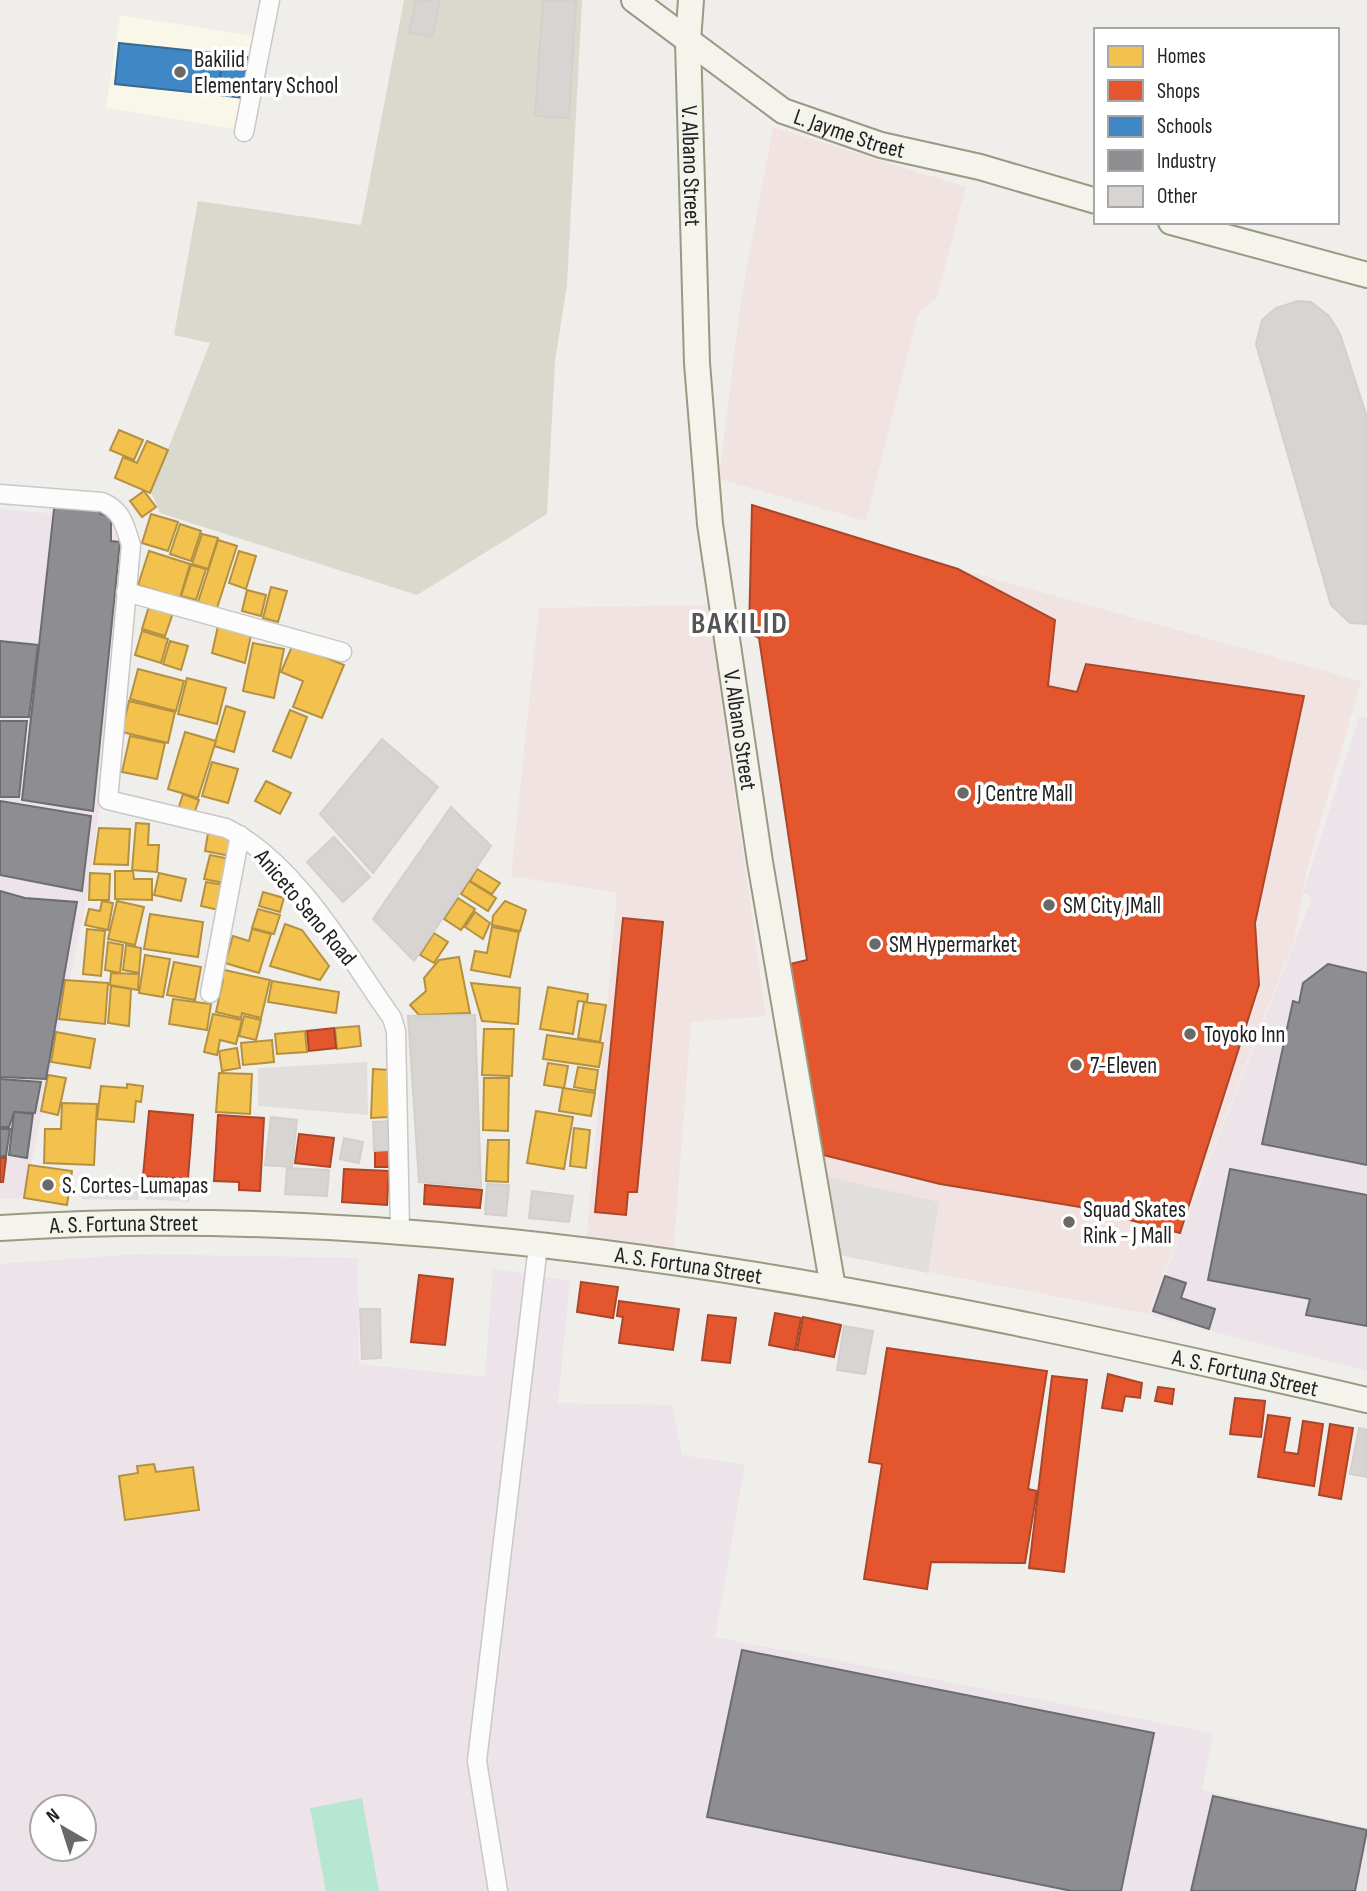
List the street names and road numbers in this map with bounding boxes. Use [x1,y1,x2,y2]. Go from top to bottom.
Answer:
street label: L. Jayme Street [790,103,907,165]
street label: V. Albano Street [675,105,706,227]
street label: V. Albano Street [717,668,762,792]
street label: Aniceto Seno Road [248,843,362,971]
street label: A. S. Fortuna Street [48,1210,198,1240]
street label: A. S. Fortuna Street [612,1241,764,1291]
street label: A. S. Fortuna Street [1169,1343,1321,1403]

